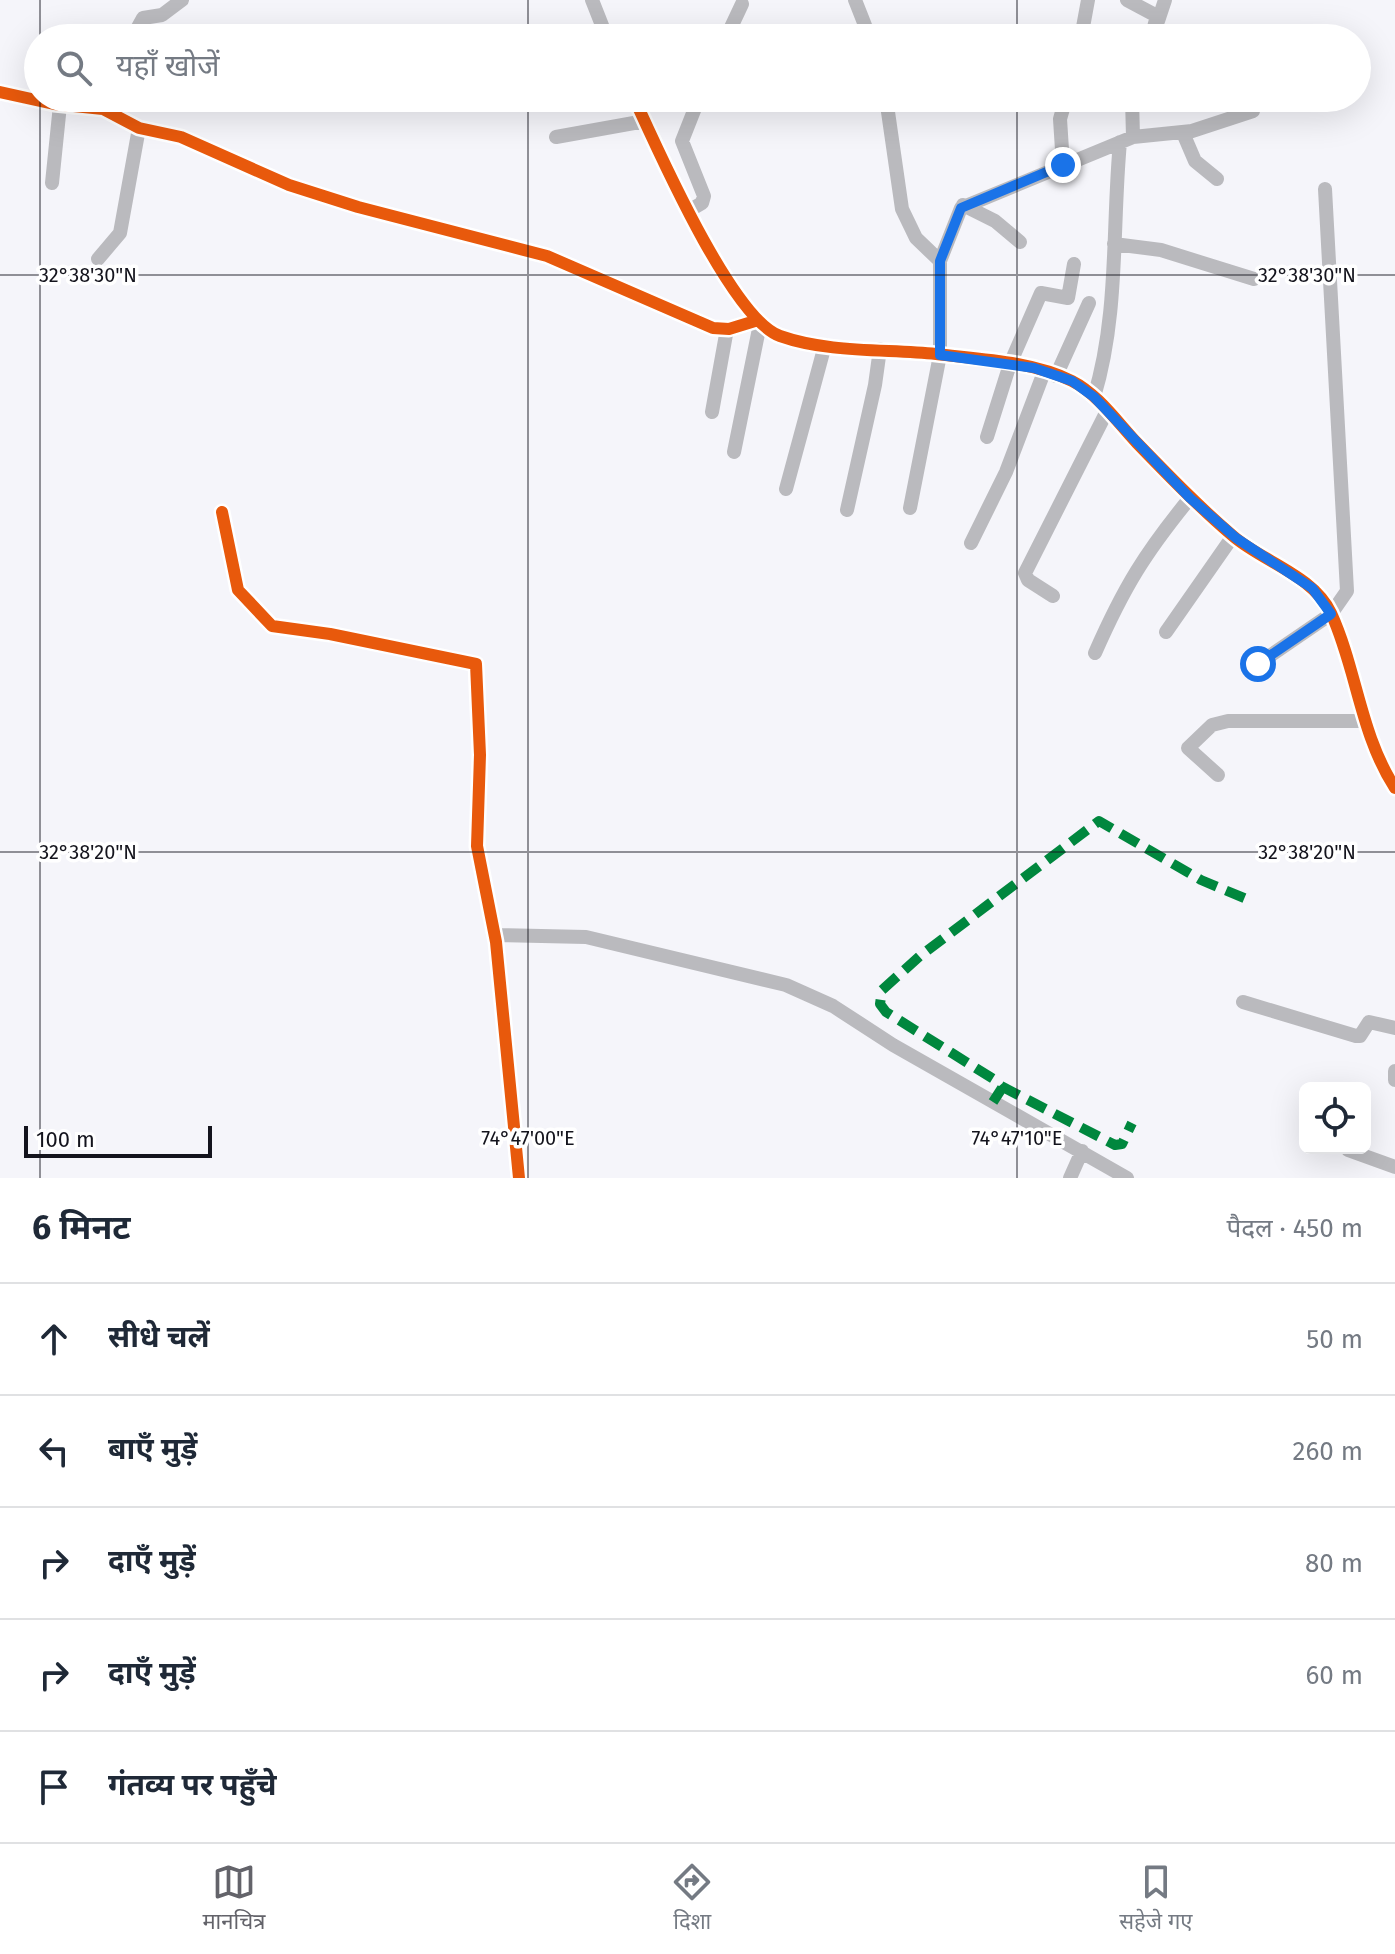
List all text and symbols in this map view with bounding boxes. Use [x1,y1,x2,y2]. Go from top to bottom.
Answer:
search box [24,24,1371,112]
icon: search [52,46,96,90]
text: यहाँ खोजें [116,48,220,84]
route end [1045,147,1081,183]
text: 32°38'30"N [39,263,137,287]
text: 32°38'30"N [1258,263,1356,287]
route start [1240,646,1276,682]
text: 32°38'20"N [39,840,137,864]
text: 32°38'20"N [1258,840,1356,864]
map controls [1299,1082,1371,1154]
button: locate [1299,1082,1371,1154]
scale bar [24,1122,212,1158]
text: 100 m [36,1126,95,1153]
text: 74°47'00"E [481,1126,575,1150]
text: 74°47'10"E [971,1126,1063,1150]
text: 6 मिनट [32,1207,131,1248]
text: पैदल · 450 m [1226,1213,1363,1244]
icon: ahead [32,1317,76,1361]
text: सीधे चलें [108,1319,210,1355]
text: 50 m [1306,1324,1363,1355]
icon: left [32,1429,76,1473]
text: बाएँ मुड़ें [108,1431,197,1467]
text: 260 m [1293,1436,1363,1467]
icon: right [32,1541,76,1585]
text: दाएँ मुड़ें [108,1543,196,1579]
text: 80 m [1305,1548,1363,1579]
icon: right [32,1653,76,1697]
text: दाएँ मुड़ें [108,1655,196,1691]
text: 60 m [1305,1660,1363,1691]
icon: arrive [32,1765,76,1809]
text: गंतव्य पर पहुँचे [108,1767,276,1803]
tab: मानचित्र [202,1860,265,1938]
tab: दिशा [670,1860,714,1938]
tab: सहेजे गए [1119,1860,1193,1938]

